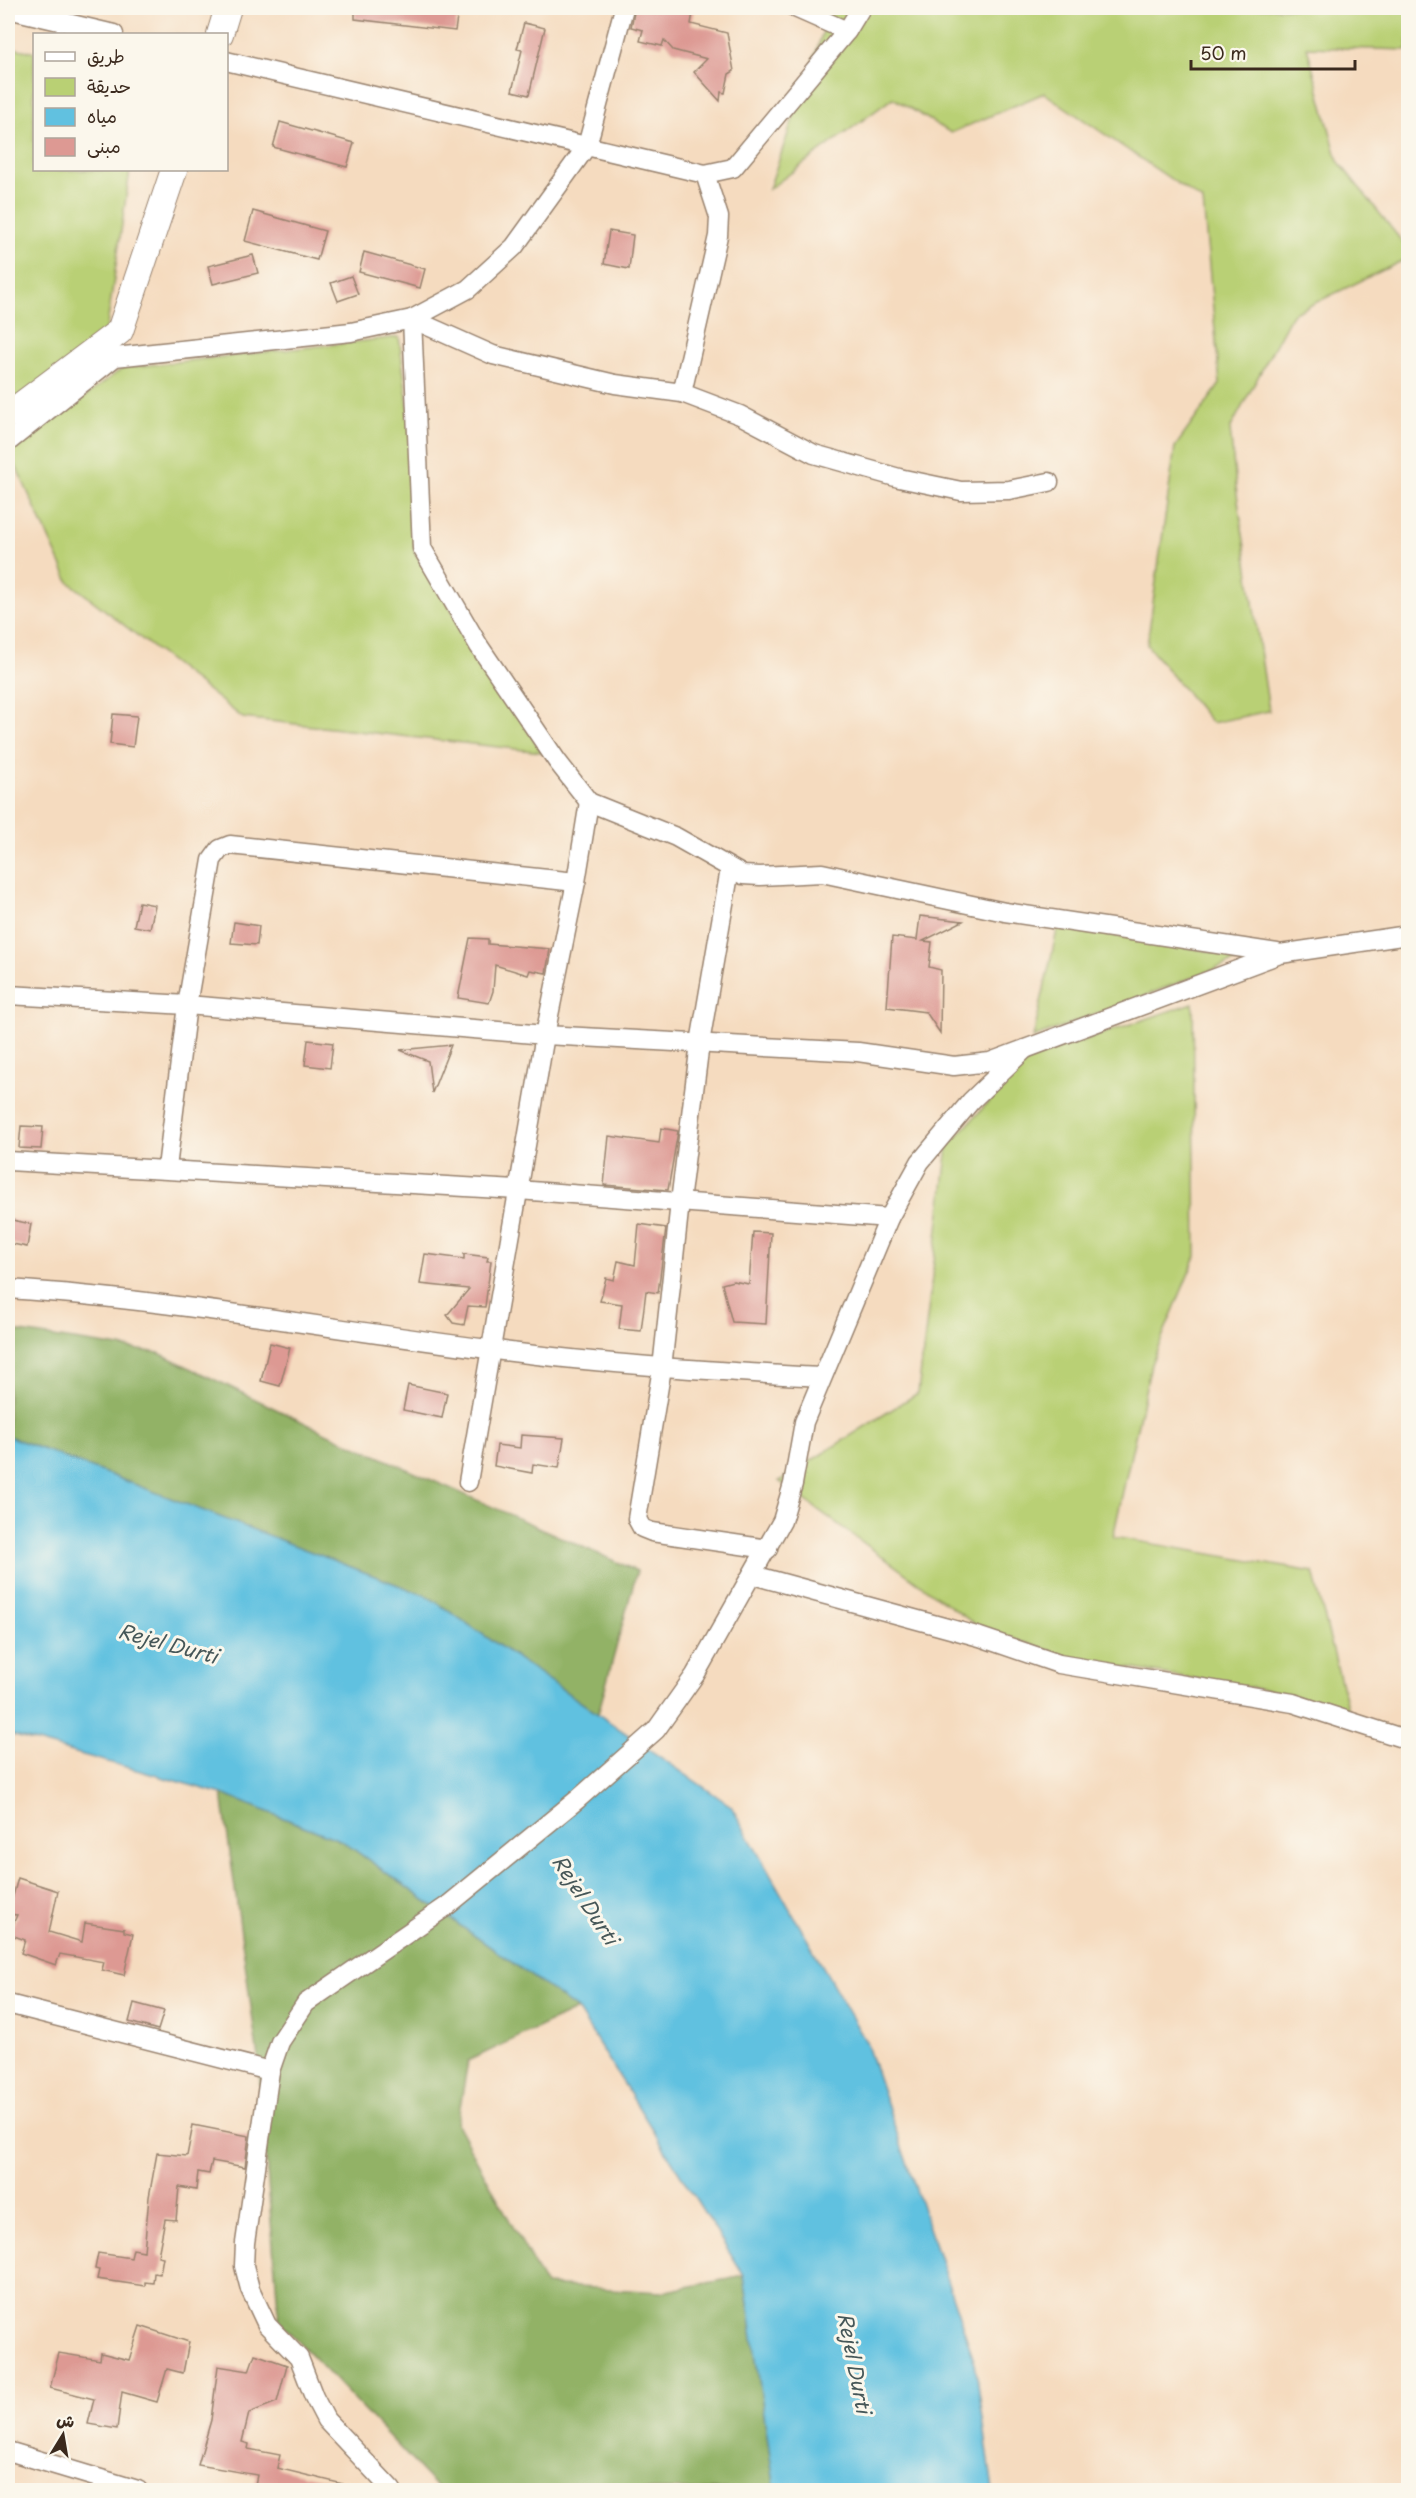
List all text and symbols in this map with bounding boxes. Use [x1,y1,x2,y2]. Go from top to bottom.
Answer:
legend [33,33,228,171]
scale bar [1191,33,1354,71]
text: 50 m [1200,39,1247,66]
text: طريق [87,42,125,69]
text: حديقة [87,72,131,99]
text: مياه [87,102,117,129]
text: مبنى [87,132,121,159]
water label: Rejel Durti [115,1615,224,1672]
water label: Rejel Durti [545,1849,628,1953]
water label: Rejel Durti [831,2310,880,2419]
north arrow [33,2405,93,2465]
text: ش [55,2406,77,2433]

